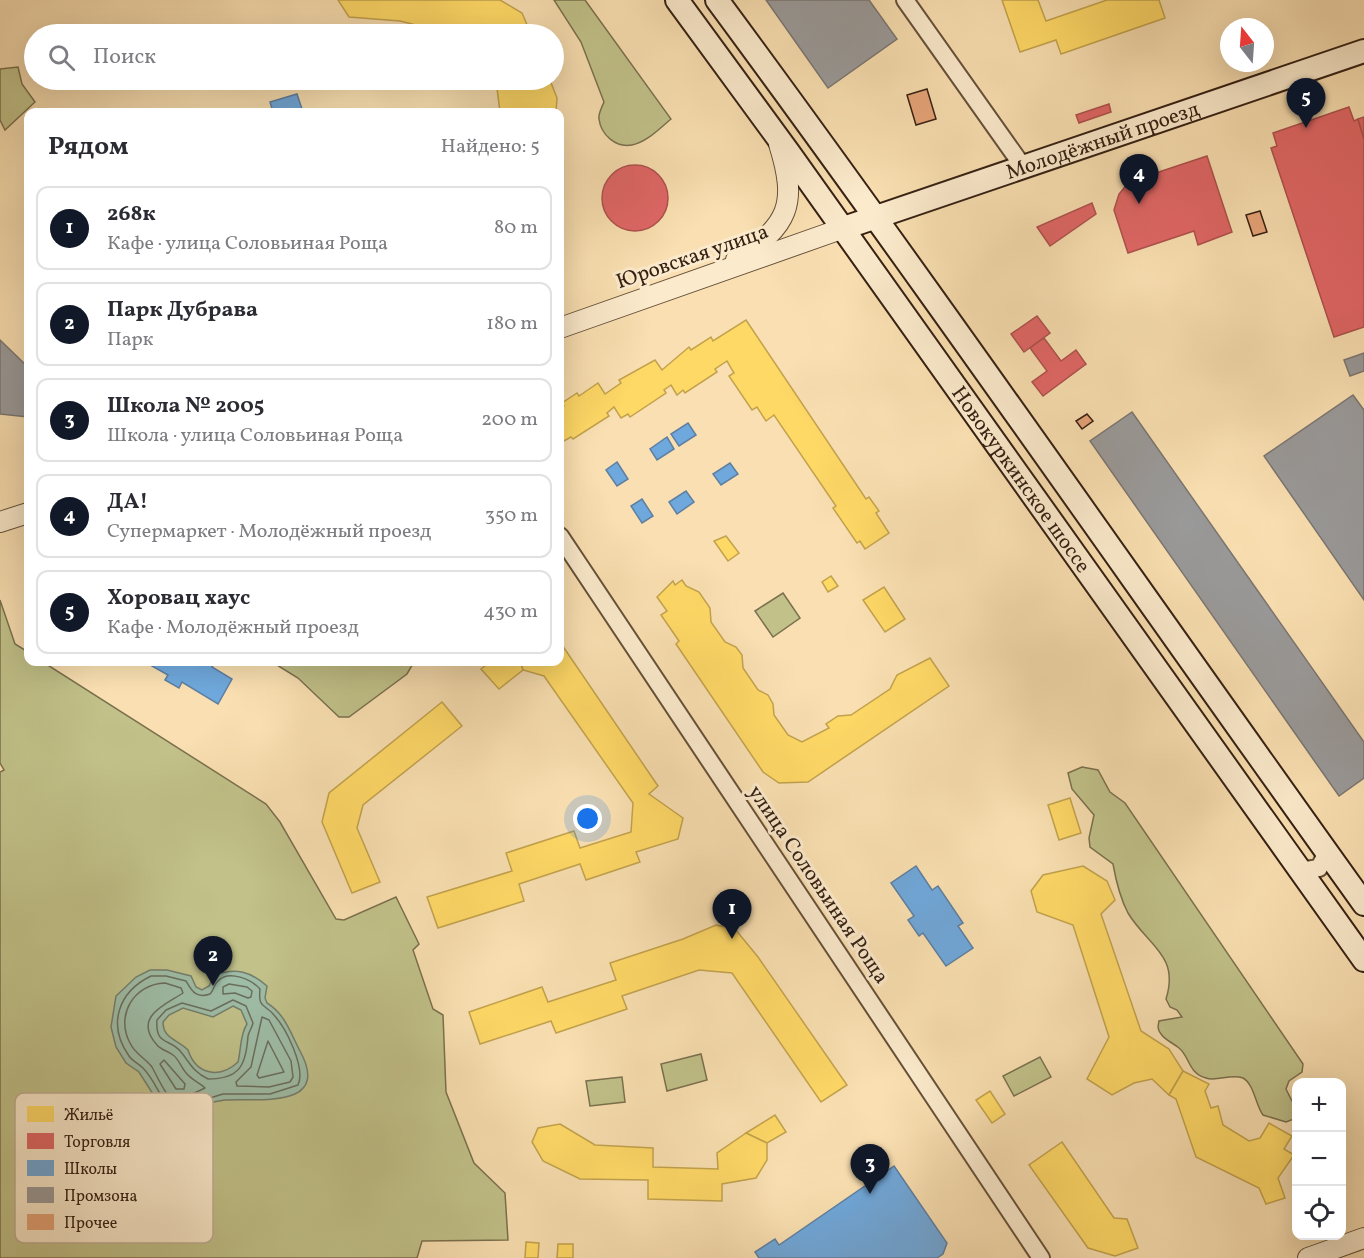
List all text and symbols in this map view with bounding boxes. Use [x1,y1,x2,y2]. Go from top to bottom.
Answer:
north arrow [1220,18,1274,72]
search box [24,24,564,90]
icon: search [45,41,78,74]
text: Поиск [93,42,156,73]
pin: 5 [1286,78,1326,128]
street label: Молодёжный проезд [1002,95,1203,188]
text: Рядом [48,129,128,165]
text: Найдено: 5 [441,133,540,161]
pin: 4 [1120,154,1158,204]
text: 268к [107,199,156,230]
text: 1 [65,214,74,242]
text: 80 m [494,214,538,242]
street label: Юровская улица [613,218,772,297]
text: Кафе · улица Соловьиная Роща [107,230,388,258]
text: Парк Дубрава [107,295,258,326]
text: 2 [64,310,75,338]
text: 180 m [486,310,538,338]
text: Парк [107,326,153,354]
street label: Новокуркинское шоссе [944,381,1097,579]
text: Школа № 2005 [107,391,264,422]
text: 3 [64,406,75,434]
text: 200 m [481,406,538,434]
text: Школа · улица Соловьиная Роща [107,422,403,450]
text: ДА! [107,487,148,518]
text: 4 [63,502,76,530]
text: 350 m [485,502,538,530]
text: Супермаркет · Молодёжный проезд [107,518,431,546]
text: Хоровац хаус [107,583,250,614]
text: 5 [65,598,74,626]
text: 430 m [483,598,538,626]
text: Кафе · Молодёжный проезд [107,614,359,642]
street label: улица Соловьиная Роща [740,780,895,990]
your location [573,804,602,833]
pin: 1 [712,890,752,939]
pin: 2 [194,936,232,986]
map controls [1292,1078,1346,1240]
button: + [1292,1078,1346,1132]
legend [15,1093,213,1243]
text: Жильё [64,1105,113,1127]
text: Торговля [64,1132,130,1154]
button: − [1292,1132,1346,1186]
pin: 3 [850,1144,890,1194]
text: Школы [64,1159,117,1181]
text: Промзона [64,1186,137,1208]
button: locate [1292,1186,1346,1240]
text: Прочее [64,1213,117,1235]

